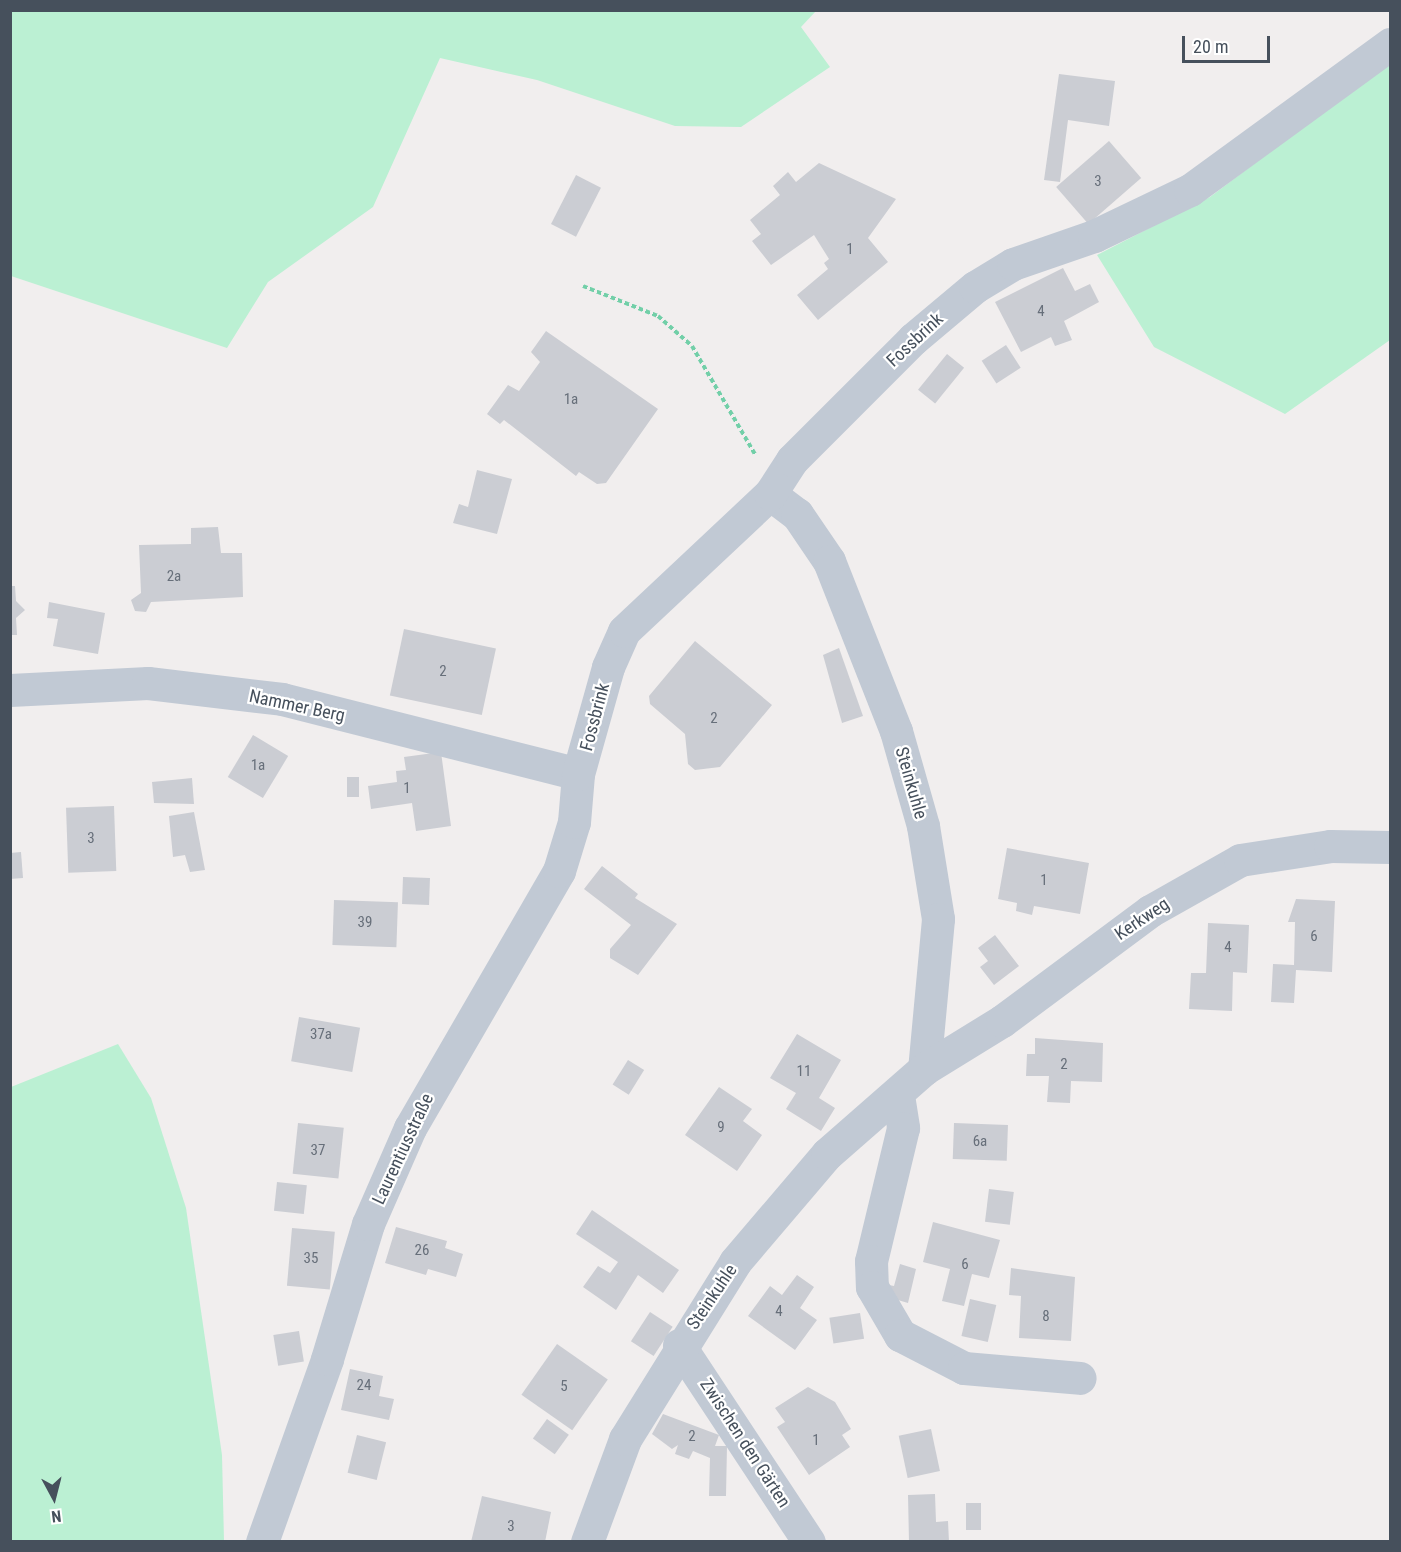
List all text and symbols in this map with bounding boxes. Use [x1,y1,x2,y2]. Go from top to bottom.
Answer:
scale bar [1185,24,1274,62]
text: 20 m [1193,36,1228,57]
house number: 3 [1094,173,1102,191]
house number: 1 [846,241,854,259]
house number: 4 [1037,303,1045,321]
street label: Fossbrink [882,308,948,372]
house number: 1a [564,391,578,409]
house number: 2a [167,568,181,586]
house number: 2 [439,663,447,681]
street label: Fossbrink [576,681,614,753]
street label: Nammer Berg [247,685,347,727]
house number: 2 [710,710,718,728]
street label: Steinkuhle [890,744,932,822]
house number: 1a [251,757,265,775]
house number: 1 [403,780,411,798]
house number: 3 [87,830,95,848]
house number: 1 [1040,872,1048,890]
street label: Kerkweg [1111,893,1173,945]
house number: 39 [358,914,372,932]
house number: 6 [1310,928,1318,946]
house number: 4 [1224,939,1232,957]
house number: 37a [310,1026,332,1044]
house number: 2 [1060,1056,1068,1074]
house number: 11 [797,1063,811,1081]
street label: Laurentiusstraße [368,1090,438,1208]
house number: 9 [717,1119,725,1137]
house number: 6a [973,1133,987,1151]
house number: 37 [311,1142,325,1160]
house number: 26 [415,1242,429,1260]
house number: 35 [304,1250,318,1268]
house number: 6 [961,1256,969,1274]
street label: Steinkuhle [682,1260,742,1334]
house number: 4 [775,1303,783,1321]
house number: 8 [1042,1308,1050,1326]
street label: Zwischen den Gärten [695,1374,795,1512]
house number: 24 [357,1377,371,1395]
house number: 5 [560,1378,568,1396]
house number: 2 [688,1428,696,1446]
house number: 1 [812,1432,820,1450]
north arrow [24,1468,84,1528]
text: N [50,1506,62,1526]
house number: 3 [507,1518,515,1536]

